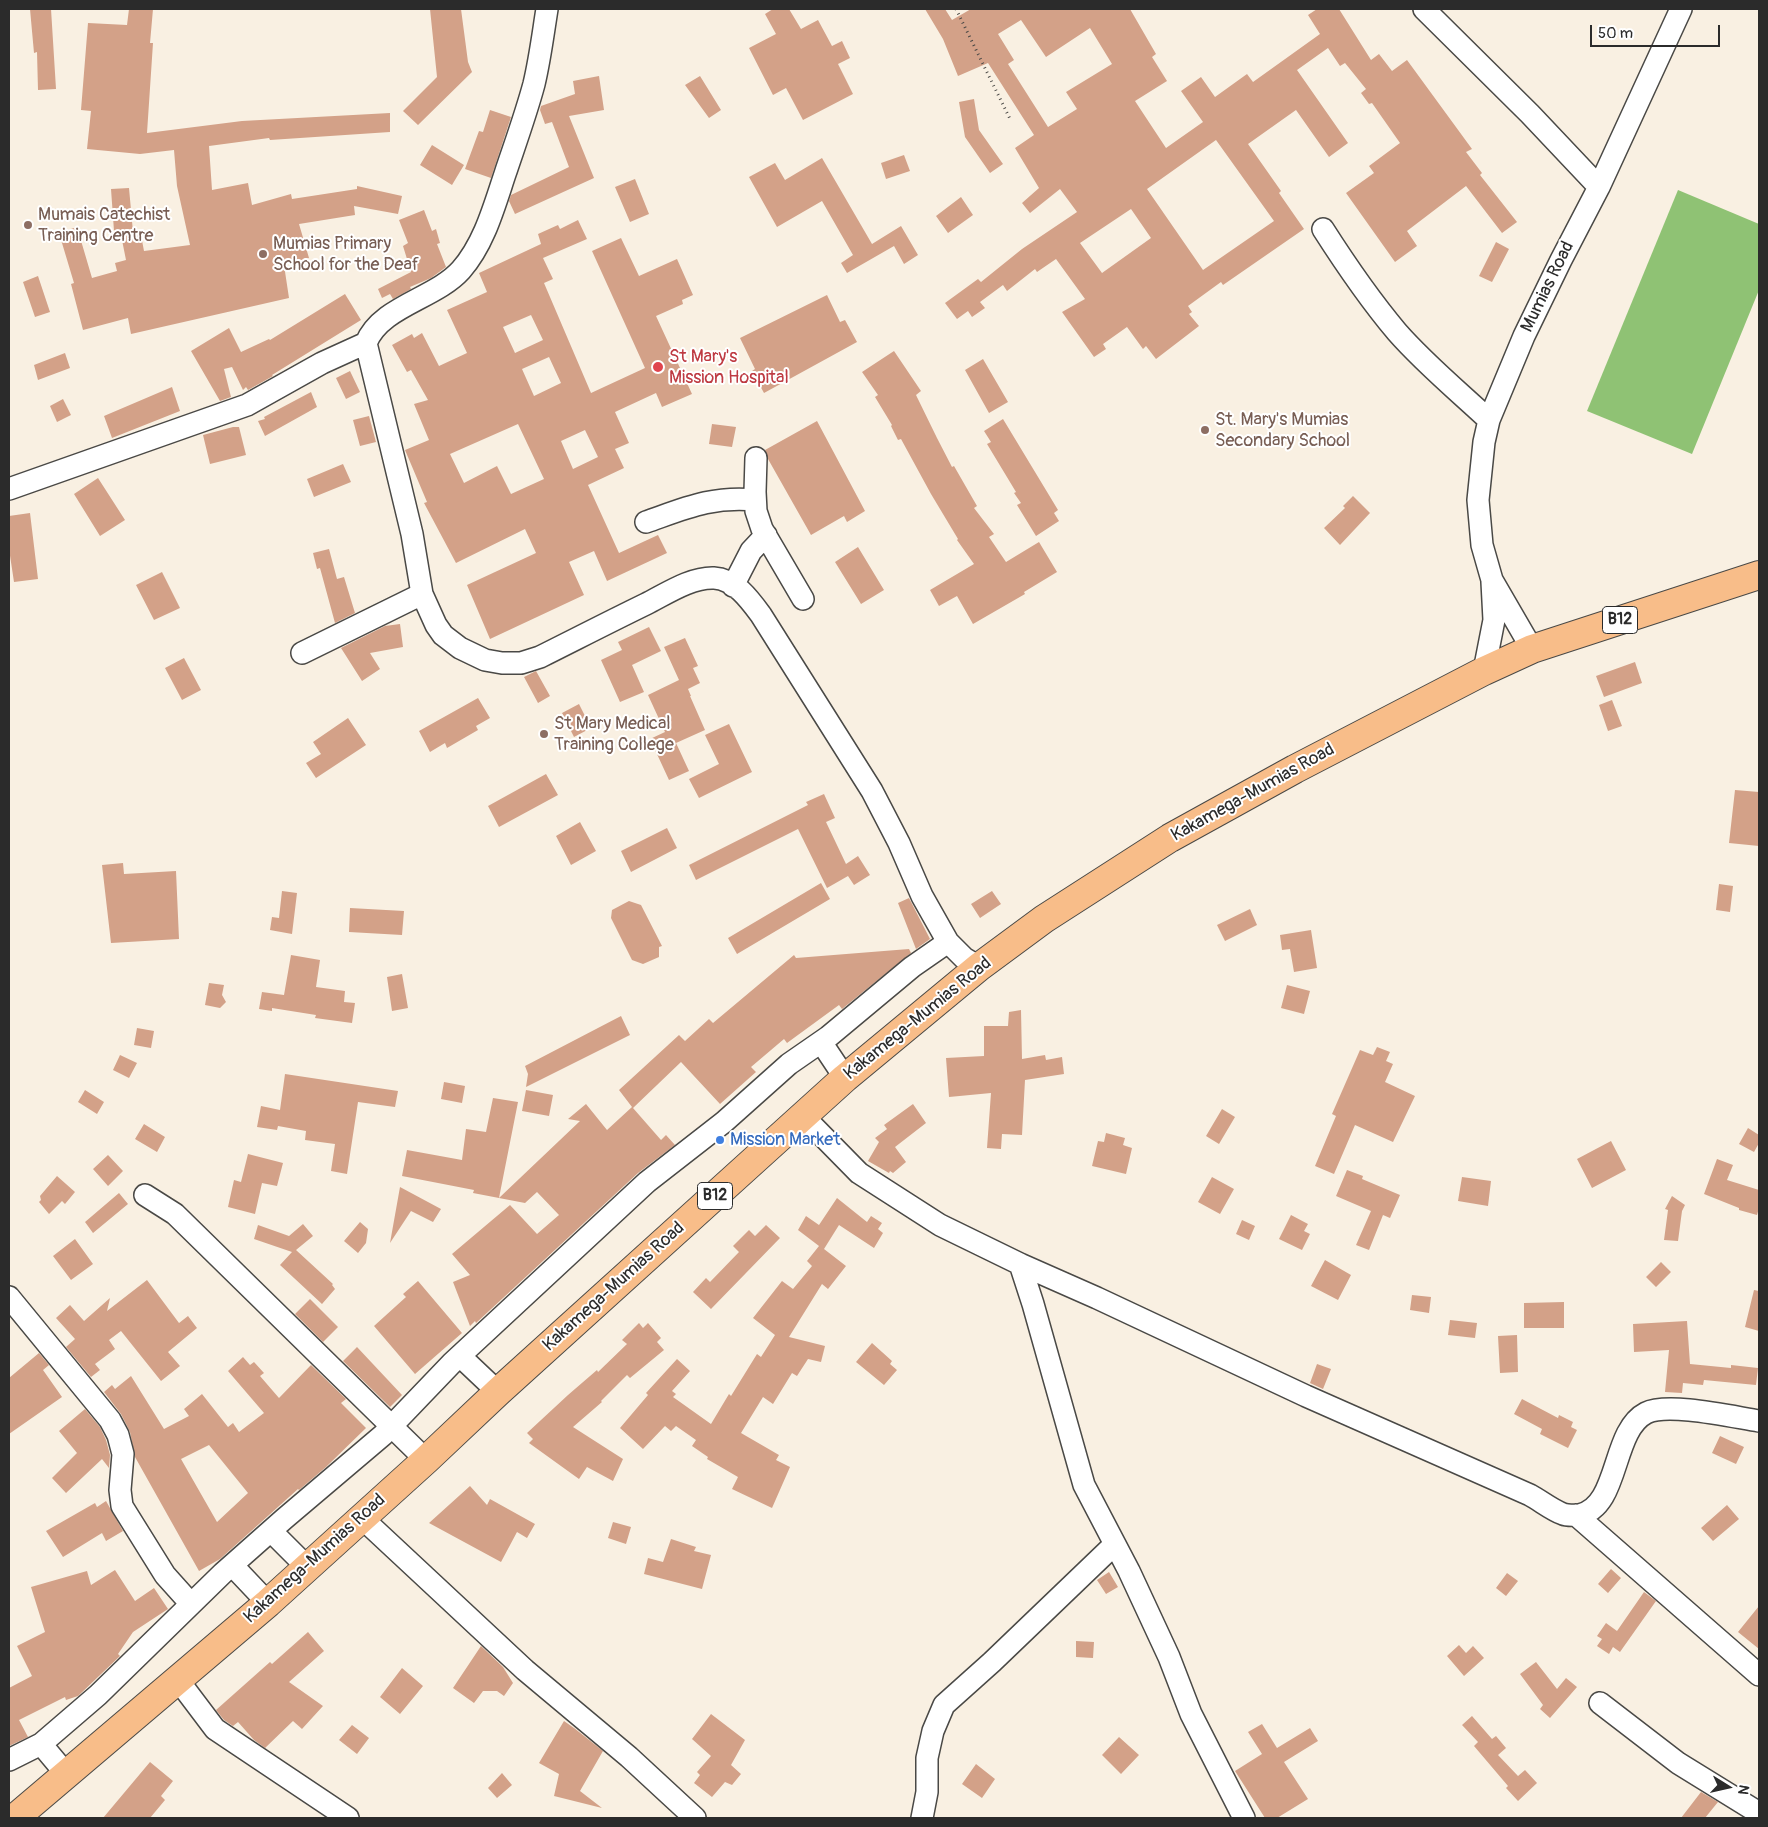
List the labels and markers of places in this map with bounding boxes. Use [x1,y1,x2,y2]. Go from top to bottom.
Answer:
place label: Mumais Catechist Training Centre [38,204,170,246]
marker: Mumais Catechist Training Centre [22,219,34,231]
place label: Mumias Primary School for the Deaf [273,233,419,276]
marker: Mumias Primary School for the Deaf [257,248,269,260]
place label: St Mary's Mission Hospital [669,346,789,388]
marker: St Mary's Mission Hospital [651,360,665,374]
place label: St. Mary's Mumias Secondary School [1215,409,1350,452]
marker: St. Mary's Mumias Secondary School [1199,424,1211,436]
place label: St Mary Medical Training College [554,713,674,756]
marker: St Mary Medical Training College [538,728,550,740]
place label: Mission Market [730,1129,840,1151]
marker: Mission Market [714,1134,726,1146]

